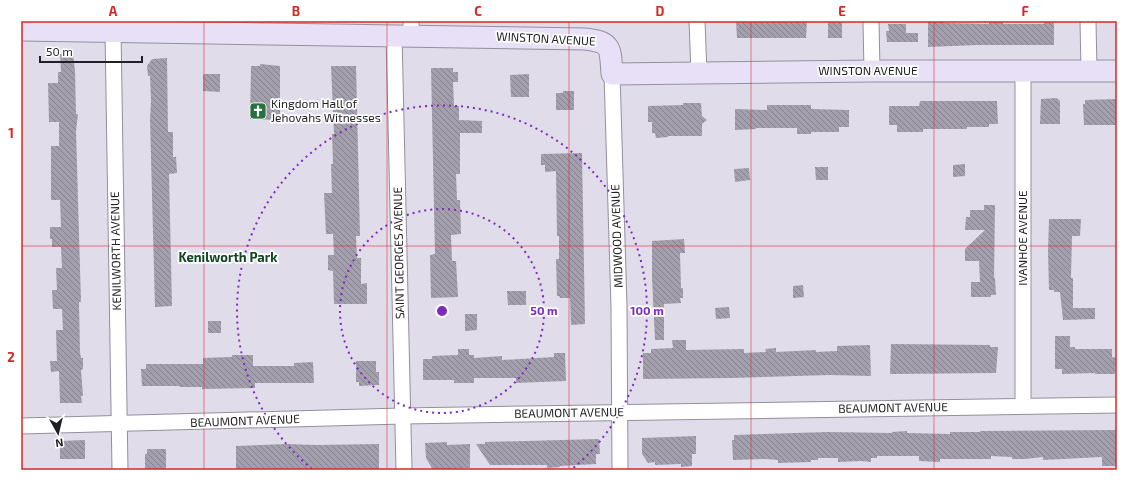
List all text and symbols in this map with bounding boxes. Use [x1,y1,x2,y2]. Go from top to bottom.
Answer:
text: A [109,3,118,19]
text: B [292,3,300,19]
text: C [474,3,482,19]
text: D [656,3,665,19]
text: E [838,3,846,19]
text: F [1021,3,1029,19]
street label: WINSTON AVENUE [496,28,596,48]
scale bar [40,38,142,64]
text: 50 m [46,44,73,58]
street label: WINSTON AVENUE [818,63,918,77]
place label: Kingdom Hall of Jehovahs Witnesses [271,96,381,124]
church icon: Kingdom Hall of Jehovahs Witnesses [248,101,268,121]
text: 1 [8,125,14,141]
street label: MIDWOOD AVENUE [607,184,625,288]
street label: SAINT GEORGES AVENUE [390,186,406,319]
street label: IVANHOE AVENUE [1015,190,1029,286]
street label: KENILWORTH AVENUE [107,191,123,311]
district label: Kenilworth Park [178,249,278,265]
text: 50 m [530,303,558,317]
text: 100 m [630,303,664,317]
centre of rings [435,304,449,318]
text: 2 [7,349,15,365]
street label: BEAUMONT AVENUE [838,399,948,415]
street label: BEAUMONT AVENUE [514,404,624,420]
street label: BEAUMONT AVENUE [190,411,300,429]
north arrow [38,413,78,453]
text: N [55,436,64,450]

